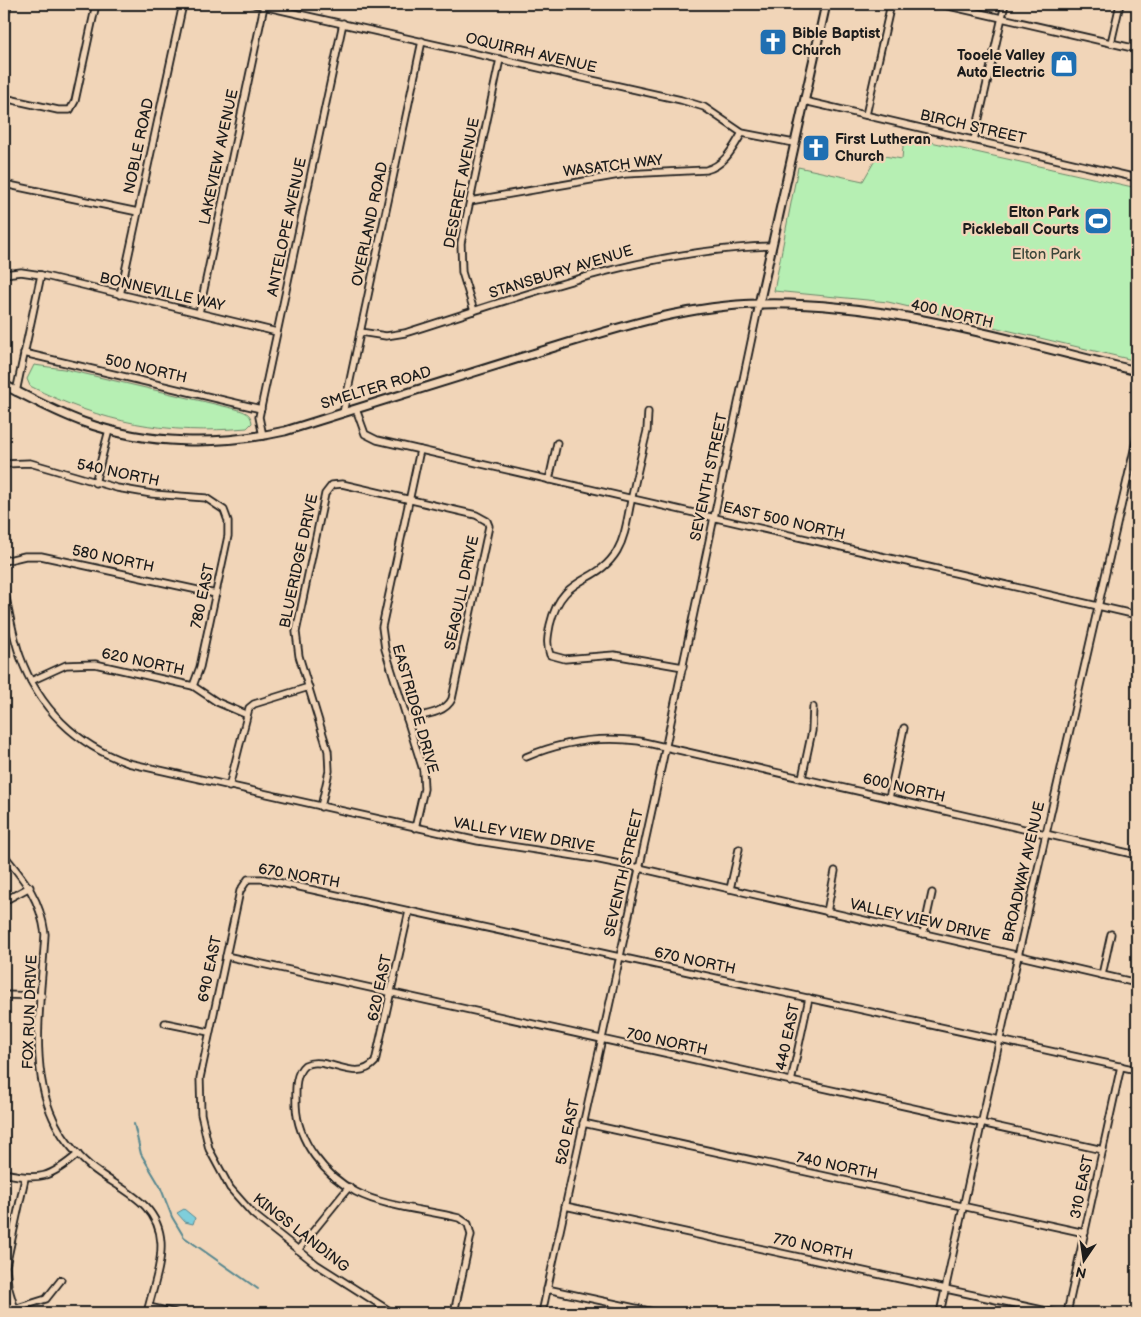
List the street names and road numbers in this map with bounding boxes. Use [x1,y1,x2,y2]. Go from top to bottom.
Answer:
street label: OQUIRRH AVENUE [464,29,599,77]
street label: LAKEVIEW AVENUE [195,87,243,226]
street label: NOBLE ROAD [120,96,158,196]
street label: BIRCH STREET [918,106,1028,148]
street label: DESERET AVENUE [440,116,484,250]
street label: WASATCH WAY [562,150,664,182]
street label: ANTELOPE AVENUE [263,156,311,298]
street label: OVERLAND ROAD [348,160,392,288]
street label: STANSBURY AVENUE [487,241,635,303]
street label: BONNEVILLE WAY [98,268,227,316]
street label: 400 NORTH [909,295,995,333]
street label: 500 NORTH [103,350,189,388]
street label: SMELTER ROAD [318,362,434,414]
street label: SEVENTH STREET [686,411,732,543]
street label: 540 NORTH [75,455,161,491]
street label: BLUERIDGE DRIVE [276,492,323,630]
street label: EAST 500 NORTH [721,498,847,544]
street label: SEAGULL DRIVE [441,534,483,652]
street label: 580 NORTH [70,541,156,577]
street label: 780 EAST [187,562,219,630]
street label: EASTRIDGE DRIVE [387,642,443,776]
street label: 620 NORTH [100,644,186,680]
street label: 600 NORTH [861,769,947,807]
street label: BROADWAY AVENUE [999,800,1049,944]
street label: SEVENTH STREET [600,807,648,939]
street label: VALLEY VIEW DRIVE [452,813,596,857]
street label: 670 NORTH [257,859,341,893]
street label: VALLEY VIEW DRIVE [848,895,992,945]
street label: 690 EAST [194,934,226,1004]
street label: 670 NORTH [653,943,737,979]
street label: 620 EAST [364,953,396,1023]
street label: FOX RUN DRIVE [19,954,42,1070]
street label: 440 EAST [772,1002,804,1072]
street label: 700 NORTH [625,1024,709,1060]
street label: 520 EAST [552,1097,584,1167]
street label: 740 NORTH [795,1148,879,1184]
street label: 310 EAST [1066,1153,1098,1221]
street label: KINGS LANDING [249,1189,353,1277]
street label: 770 NORTH [771,1229,855,1265]

